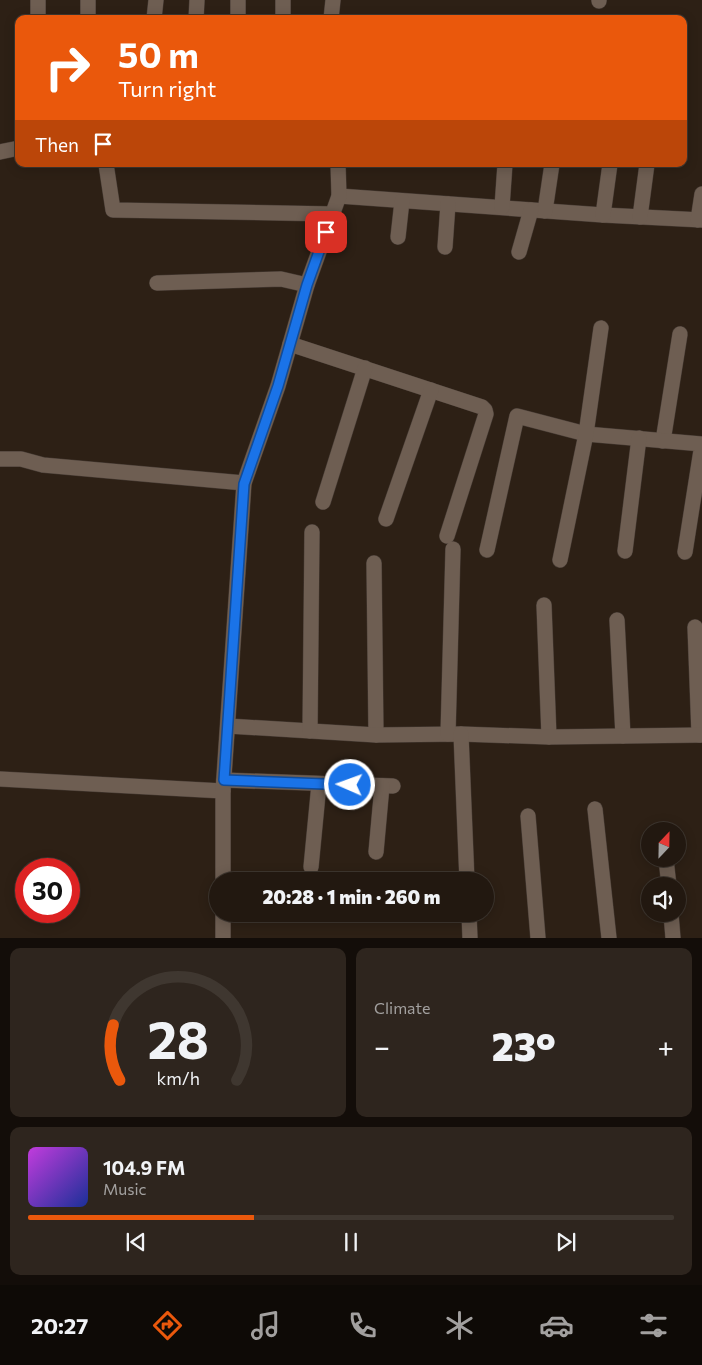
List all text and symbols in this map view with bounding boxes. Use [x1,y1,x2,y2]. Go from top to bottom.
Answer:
text: 50 m [118,32,199,75]
icon: right [35,35,100,100]
text: Turn right [118,75,216,102]
icon: arrive [89,130,117,158]
text: Then [35,133,79,156]
pin [305,211,347,253]
icon: arrive [312,218,340,246]
position arrow [323,758,375,810]
north arrow [641,822,686,868]
map controls [641,822,686,922]
speed limit sign: 30 [15,858,80,923]
button: sound [641,877,686,922]
text: 20:28 · 1 min · 260 m [263,885,440,908]
text: Climate [374,998,430,1017]
text: 28 [147,1006,209,1070]
text: 23° [492,1022,556,1069]
text: − [374,1029,390,1063]
text: + [658,1029,674,1063]
text: km/h [156,1067,200,1089]
text: 104.9 FM [103,1156,185,1179]
text: Music [103,1179,147,1198]
icon: previous [122,1228,150,1256]
icon: pause [337,1228,365,1256]
icon: next [552,1228,580,1256]
icon: directions [150,1308,185,1343]
icon: music [248,1308,283,1343]
icon: phone [345,1308,380,1343]
icon: climate [442,1308,477,1343]
icon: car [539,1308,574,1343]
icon: filters [636,1308,671,1343]
text: 20:27 [31,1312,88,1339]

